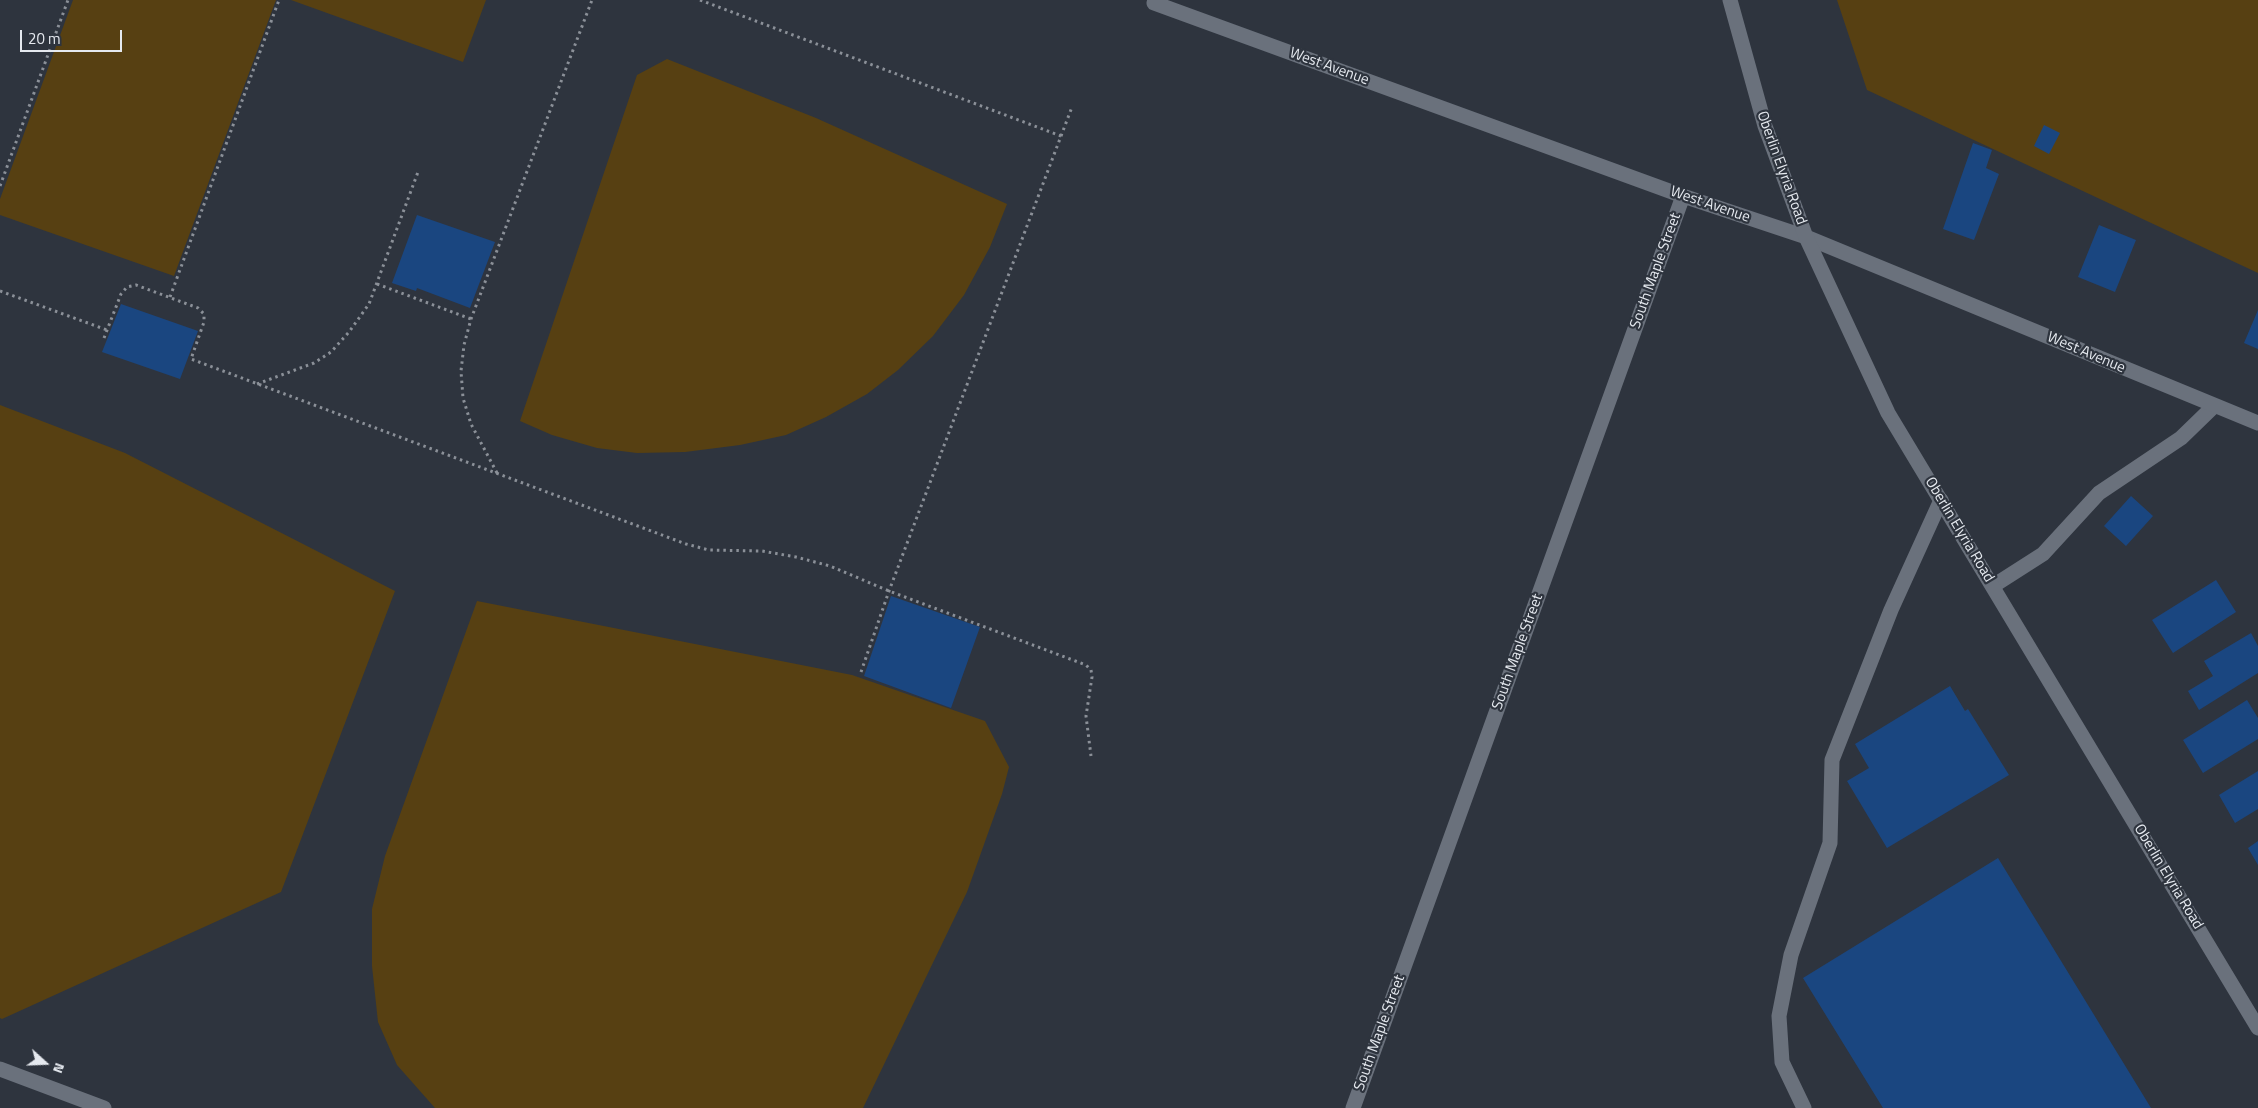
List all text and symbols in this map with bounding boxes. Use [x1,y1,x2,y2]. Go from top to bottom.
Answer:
scale bar [22,20,125,52]
text: 20 m [28,27,61,50]
street label: West Avenue [1287,44,1371,90]
street label: Oberlin Elyria Road [1752,109,1810,227]
street label: West Avenue [1668,183,1752,227]
street label: South Maple Street [1627,211,1685,331]
street label: West Avenue [2044,328,2128,378]
street label: Oberlin Elyria Road [1921,474,1997,586]
street label: South Maple Street [1489,592,1547,712]
street label: Oberlin Elyria Road [2130,821,2206,933]
street label: South Maple Street [1351,973,1409,1093]
north arrow [20,1038,70,1088]
text: N [48,1060,71,1076]

